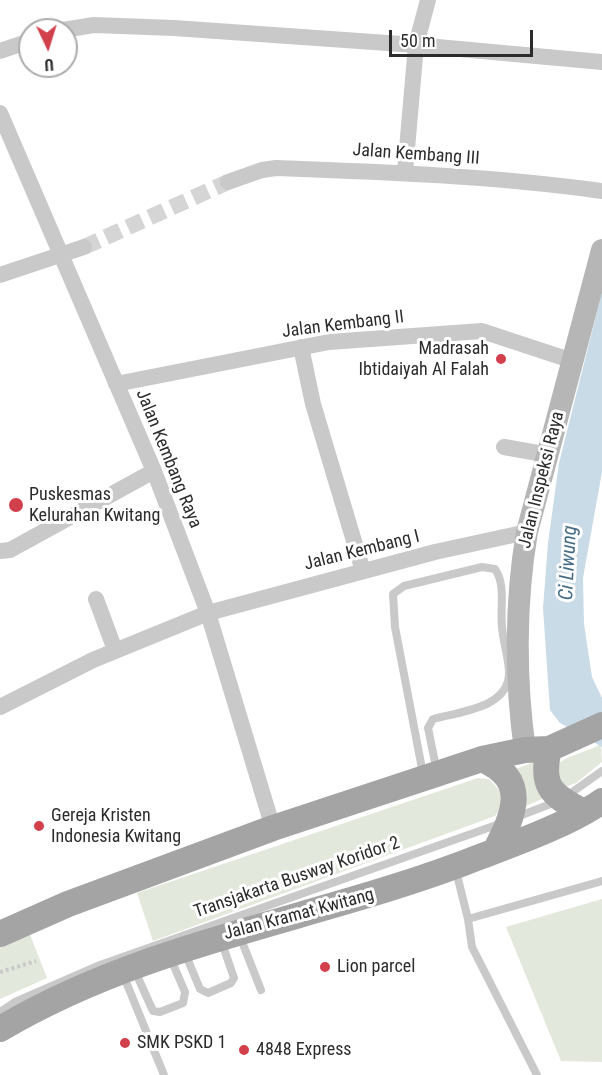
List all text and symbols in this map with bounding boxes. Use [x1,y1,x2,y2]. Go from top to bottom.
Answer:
north arrow [18,18,78,78]
scale bar [392,18,536,56]
text: 50 m [400,30,435,51]
text: U [44,55,54,74]
street label: Jalan Kembang III [352,140,480,170]
street label: Jalan Kembang II [281,307,405,343]
place label: Madrasah Ibtidaiyah Al Falah [359,338,489,380]
marker: Madrasah Ibtidaiyah Al Falah [494,352,508,366]
street label: Jalan Kembang Raya [130,386,206,532]
street label: Jalan Inspeksi Raya [515,409,569,551]
place label: Puskesmas Kelurahan Kwitang [29,484,160,526]
marker: Puskesmas Kelurahan Kwitang [7,496,25,514]
water label: Ci Liwung [555,525,583,601]
street label: Jalan Kembang I [302,526,422,576]
place label: Gereja Kristen Indonesia Kwitang [51,805,181,848]
marker: Gereja Kristen Indonesia Kwitang [32,819,46,833]
street label: Transjakarta Busway Koridor 2 [191,833,403,923]
street label: Jalan Kramat Kwitang [221,885,377,945]
place label: Lion parcel [337,956,415,978]
marker: Lion parcel [318,960,332,974]
place label: SMK PSKD 1 [137,1032,226,1054]
marker: SMK PSKD 1 [118,1036,132,1050]
place label: 4848 Express [256,1039,352,1061]
marker: 4848 Express [237,1043,251,1057]

